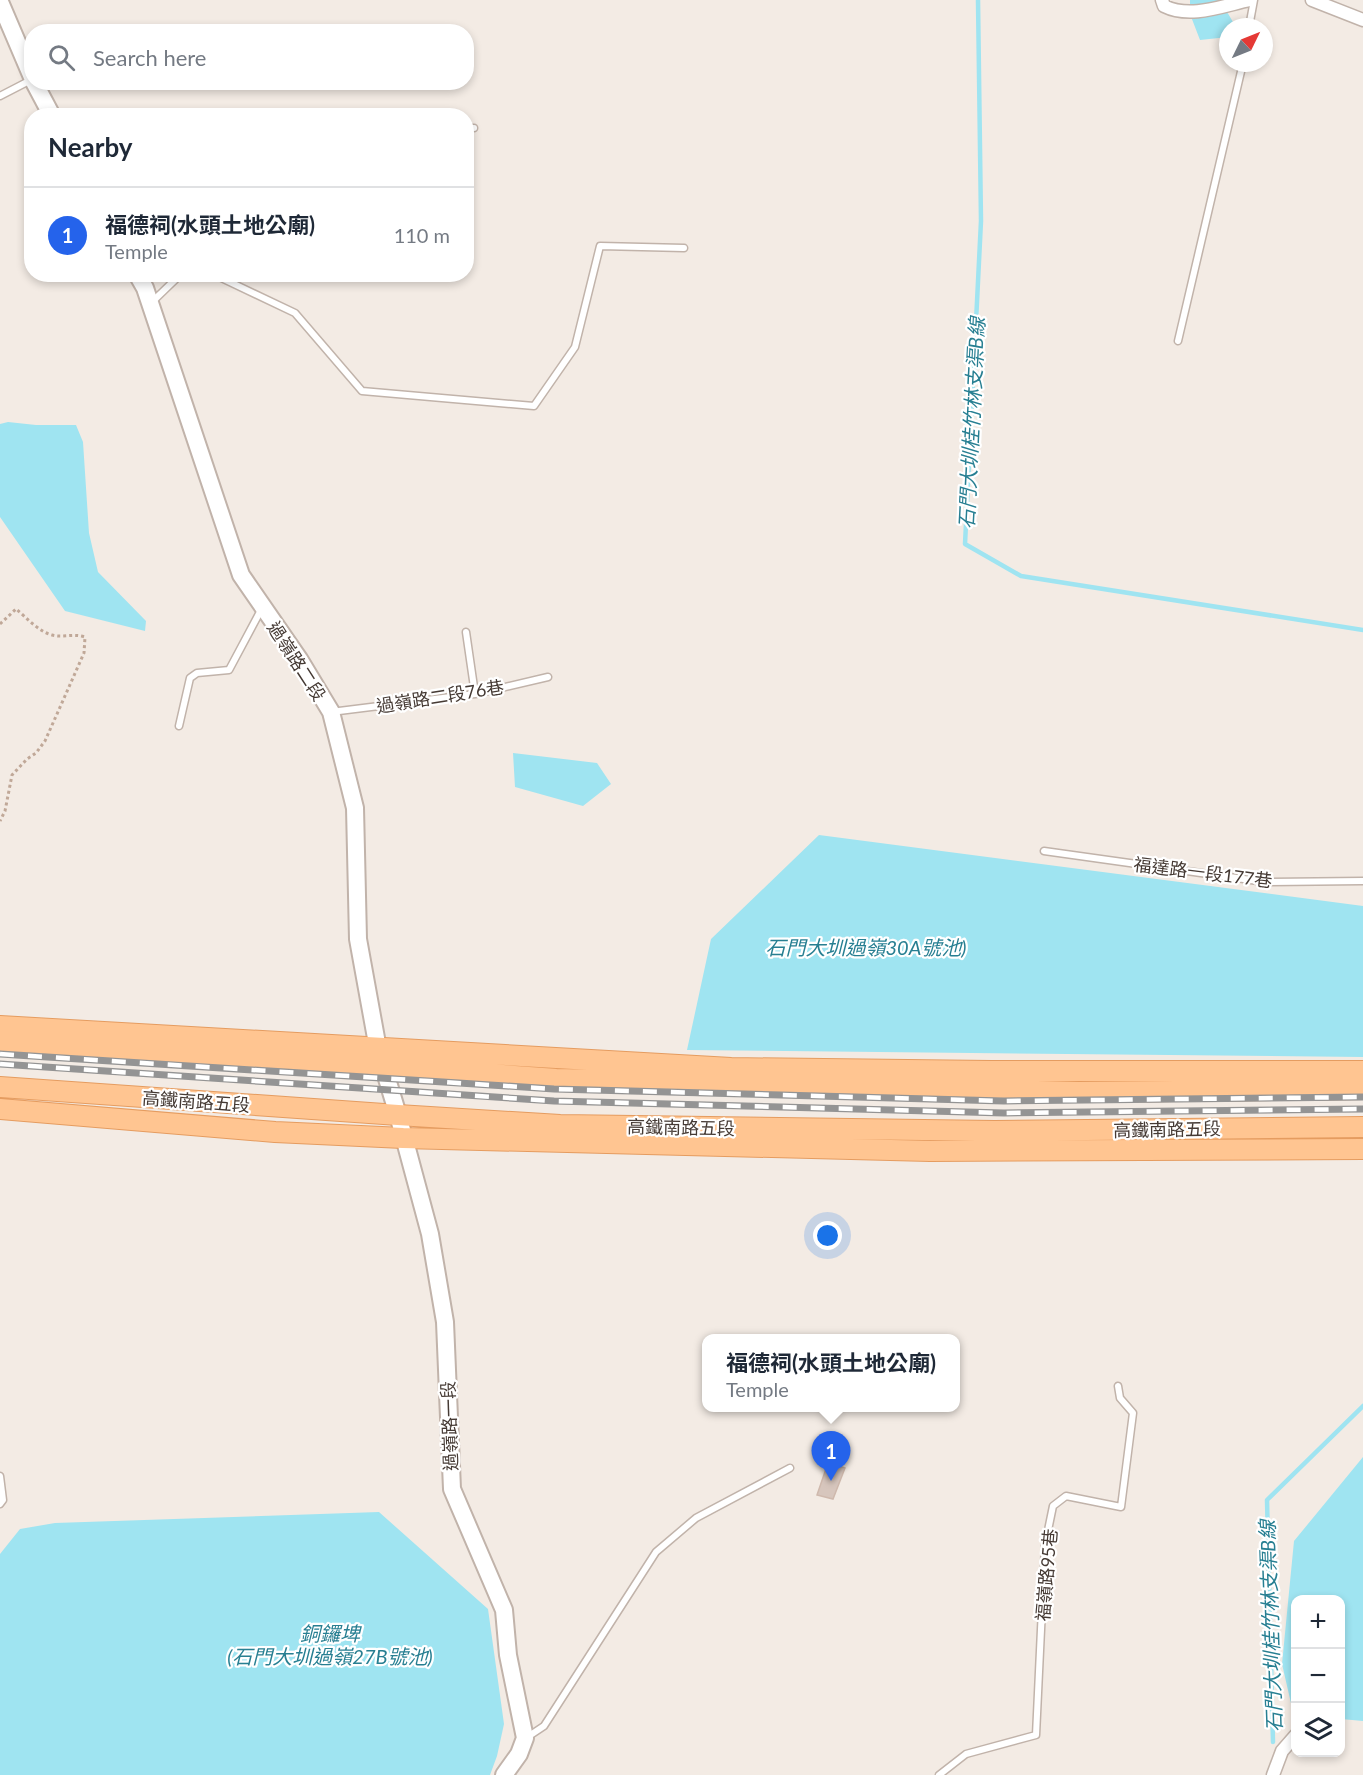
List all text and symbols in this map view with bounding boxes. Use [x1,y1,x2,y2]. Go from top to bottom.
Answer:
north arrow [1219,18,1273,72]
search box [24,24,474,90]
icon: search [45,41,78,74]
text: Search here [93,44,206,71]
text: Nearby [48,131,133,163]
text: 福德祠(水頭土地公廟) [105,211,315,238]
text: 1 [62,223,73,247]
text: 110 m [394,223,450,247]
text: Temple [105,239,168,263]
water label: 石門大圳桂竹林支渠B線 [953,315,989,530]
street label: 過嶺路二段 [263,617,331,705]
street label: 過嶺路二段76巷 [375,675,505,717]
street label: 福達路一段177巷 [1133,853,1273,891]
water label: 石門大圳過嶺30A號池) [766,935,966,959]
street label: 高鐵南路五段 [141,1086,251,1116]
street label: 高鐵南路五段 [627,1115,735,1139]
street label: 高鐵南路五段 [1113,1117,1221,1141]
your location [813,1221,842,1250]
popup [702,1334,960,1412]
text: 福德祠(水頭土地公廟) [726,1349,936,1376]
text: Temple [726,1377,789,1401]
street label: 過嶺路一段 [436,1381,462,1471]
pin: 1 [812,1432,850,1481]
water label: 石門大圳桂竹林支渠B線 [1254,1518,1286,1732]
street label: 福嶺路95巷 [1031,1528,1061,1622]
map controls [1291,1595,1345,1757]
button: + [1291,1595,1345,1649]
water label: 銅鑼埤 (石門大圳過嶺27B號池) [227,1621,433,1668]
button: − [1291,1649,1345,1703]
button: layers [1291,1703,1345,1757]

